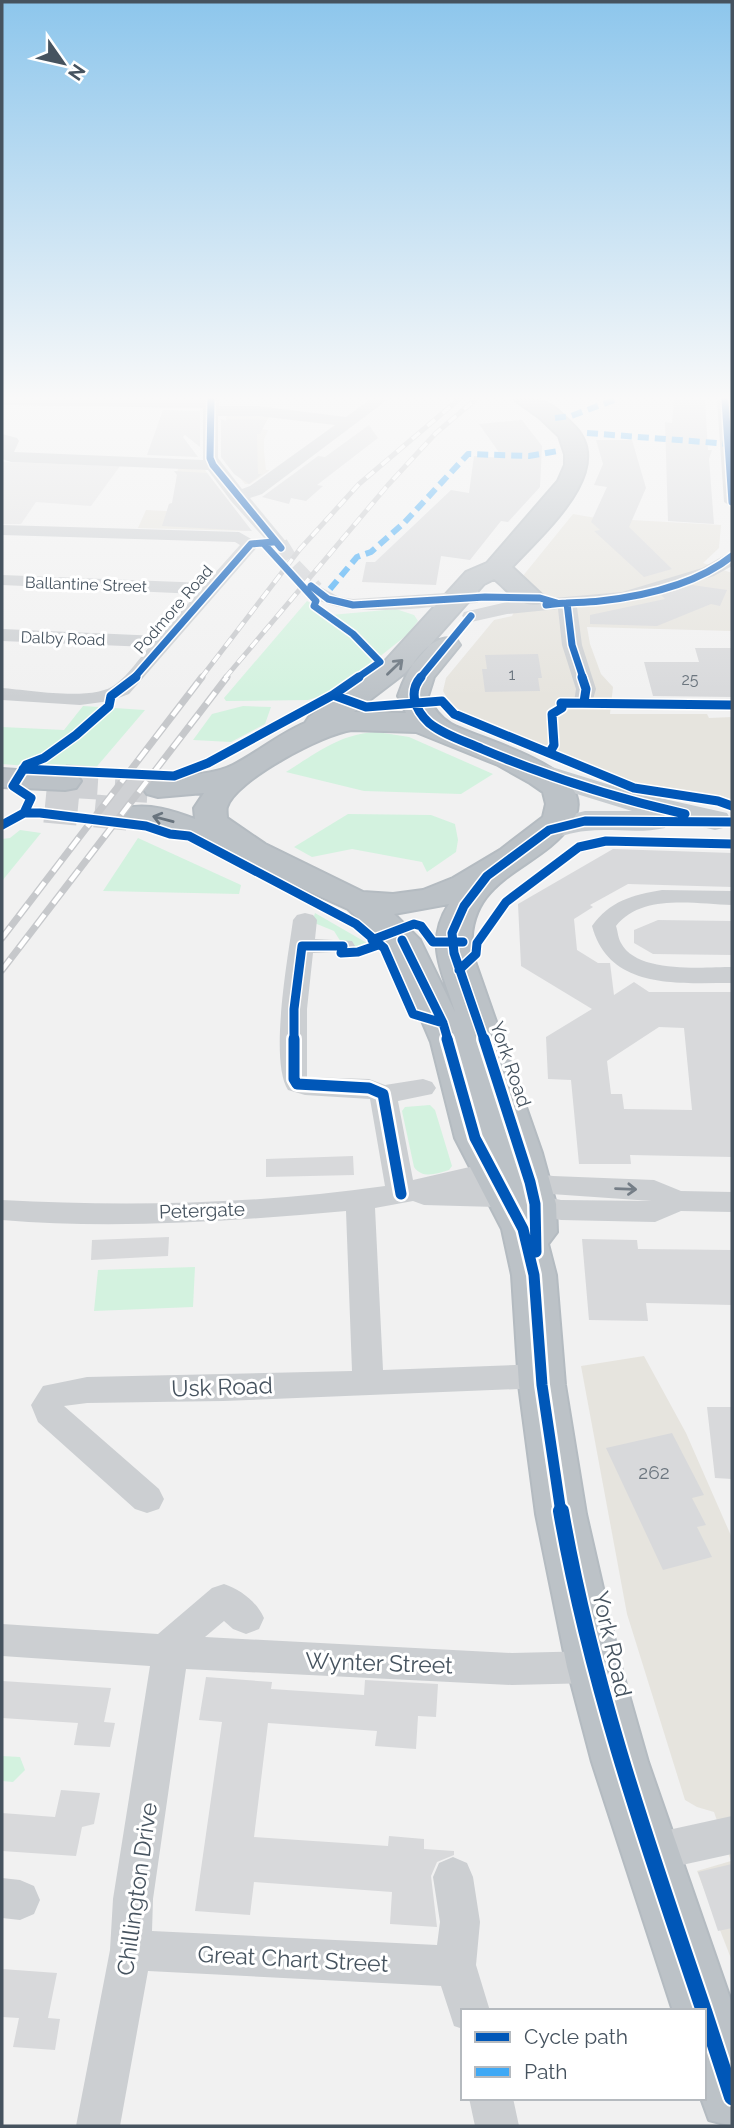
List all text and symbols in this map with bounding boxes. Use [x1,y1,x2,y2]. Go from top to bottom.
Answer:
north arrow [28,28,98,98]
text: N [64,60,90,85]
street label: Podmore Road [130,561,217,657]
street label: Ballantine Street [25,573,148,596]
street label: Dalby Road [20,628,106,649]
one-way arrow [386,658,403,675]
house number: 1 [509,665,516,684]
house number: 25 [681,670,699,689]
one-way arrow [152,812,174,825]
street label: York Road [486,1018,536,1110]
one-way arrow [614,1182,637,1195]
street label: Petergate [159,1198,245,1222]
street label: Usk Road [171,1371,273,1402]
house number: 262 [638,1461,670,1483]
street label: York Road [587,1588,638,1699]
street label: Wynter Street [305,1646,454,1679]
street label: Chillington Drive [111,1801,162,1977]
street label: Great Chart Street [197,1940,389,1977]
legend [461,2009,706,2100]
text: Cycle path [524,2024,628,2049]
text: Path [524,2059,568,2084]

